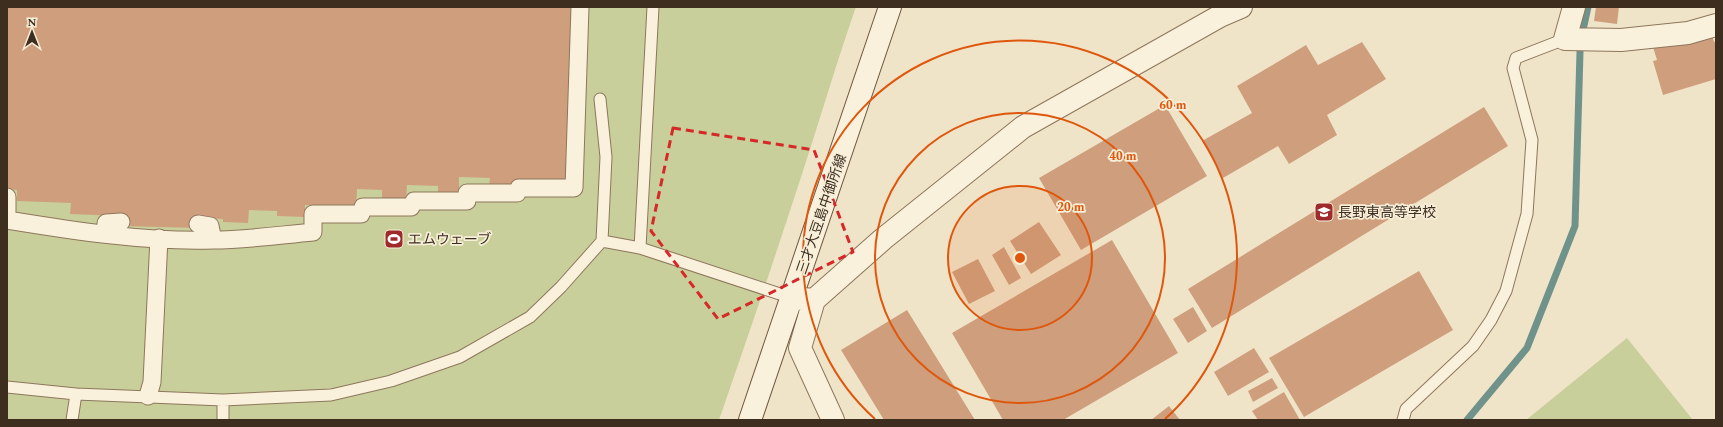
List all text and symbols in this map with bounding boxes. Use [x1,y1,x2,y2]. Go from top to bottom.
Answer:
north arrow [12,12,52,52]
text: N [28,14,37,31]
text: 60 m [1159,96,1187,115]
text: 40 m [1109,147,1137,166]
street label: 三才大豆島中御所線 [791,151,852,277]
text: 20 m [1057,198,1085,217]
school or university icon: 長野東高等学校 [1313,201,1335,223]
place label: 長野東高等学校 [1338,202,1436,223]
sports icon: エムウェーブ [383,228,405,250]
place label: エムウェーブ [408,229,491,250]
centre of rings [1013,251,1027,265]

